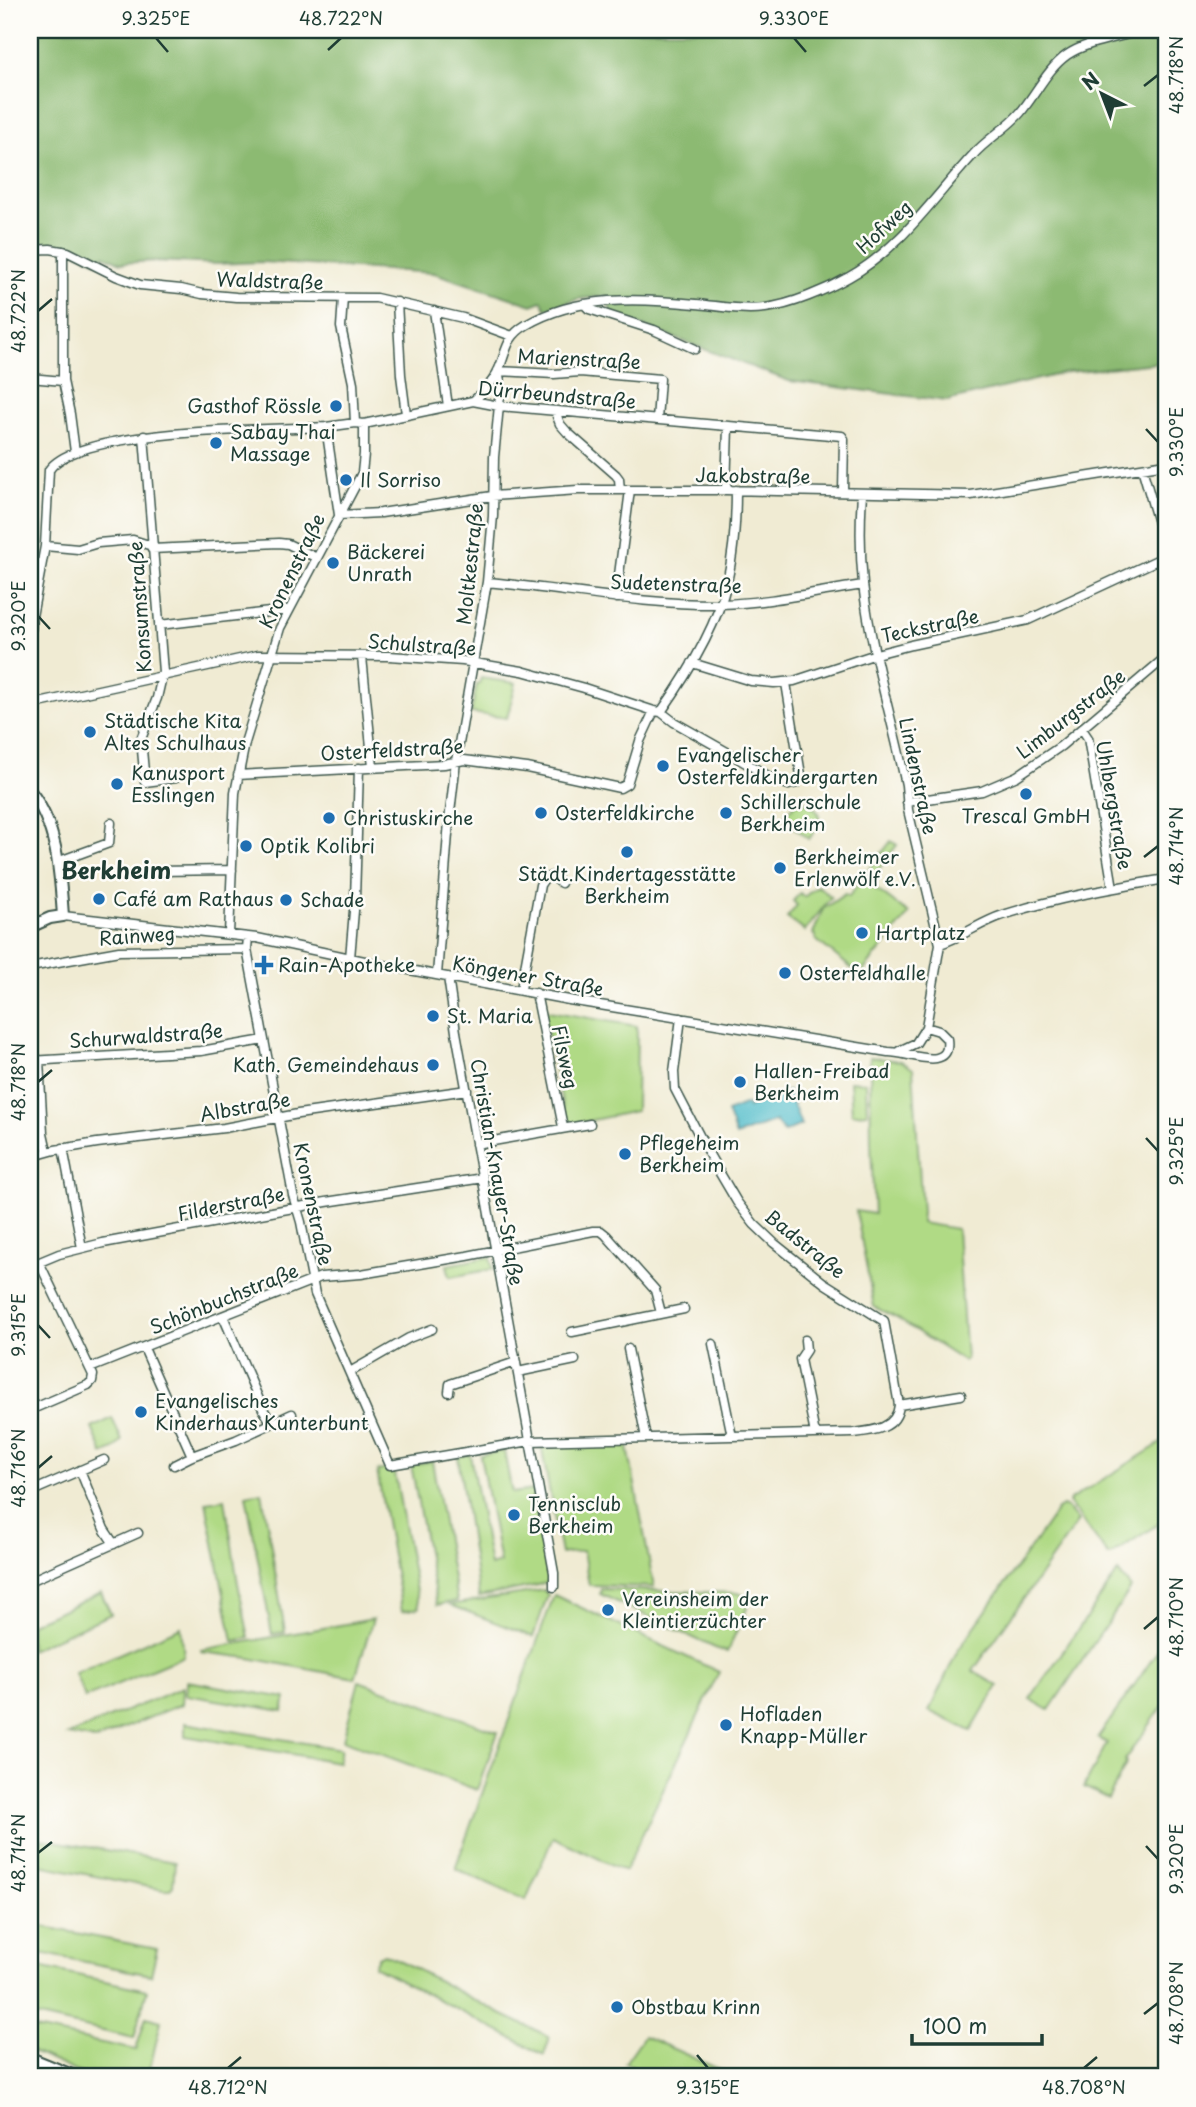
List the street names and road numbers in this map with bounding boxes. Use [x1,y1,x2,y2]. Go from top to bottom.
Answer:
street label: Hofweg [849,193,918,260]
street label: Waldstraße [216,264,324,296]
street label: Marienstraße [517,341,641,375]
street label: Dürrbeundstraße [477,373,637,415]
street label: Jakobstraße [695,460,811,490]
street label: Moltkestraße [449,502,489,626]
street label: Kronenstraße [251,508,331,633]
street label: Konsumstraße [120,540,158,674]
street label: Sudetenstraße [610,567,742,599]
street label: Teckstraße [878,601,981,649]
street label: Schulstraße [367,626,477,662]
street label: Limburgstraße [1010,662,1131,765]
street label: Lindenstraße [893,715,945,837]
street label: Osterfeldstraße [320,731,464,767]
street label: Uhlbergstraße [1090,738,1140,872]
street label: Rainweg [98,918,176,952]
street label: Köngener Straße [450,948,606,1002]
street label: Schurwaldstraße [68,1016,224,1054]
street label: Filsweg [546,1022,586,1091]
street label: Christian-Knayer-Straße [464,1056,532,1288]
street label: Albstraße [197,1084,292,1128]
street label: Kronenstraße [287,1140,341,1268]
street label: Filderstraße [175,1179,287,1227]
street label: Badstraße [759,1202,852,1285]
street label: Schönbuchstraße [145,1255,302,1341]

